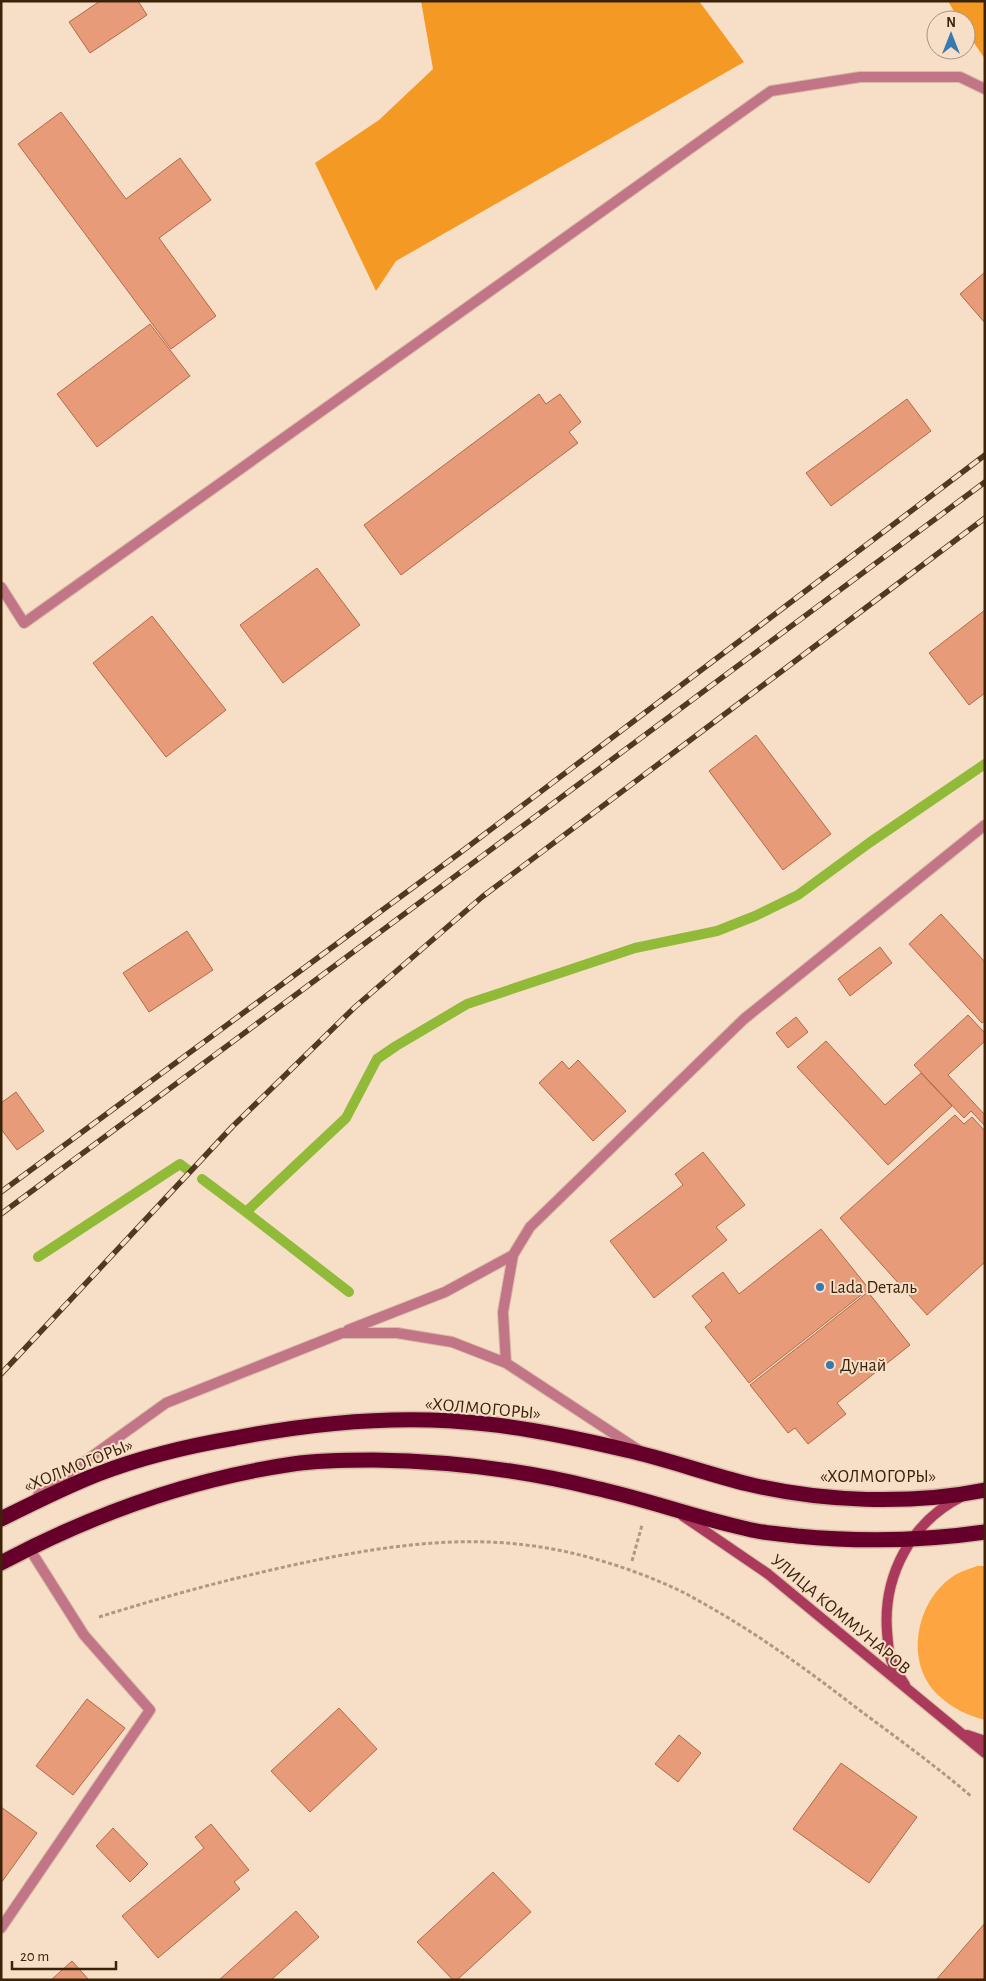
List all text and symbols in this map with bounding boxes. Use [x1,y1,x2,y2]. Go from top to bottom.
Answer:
north arrow [926,10,976,60]
text: N [946,16,956,30]
place label: Lada Dеталь [830,1279,917,1297]
marker: Lada Dеталь [814,1281,826,1293]
place label: Дунай [840,1357,886,1375]
marker: Дунай [824,1359,836,1371]
street label: «ХОЛМОГОРЫ» [424,1395,542,1423]
street label: «ХОЛМОГОРЫ» [21,1436,136,1496]
street label: «ХОЛМОГОРЫ» [820,1468,936,1486]
street label: УЛИЦА КОММУНАРОВ [767,1551,914,1678]
scale bar [12,1938,116,1970]
text: 20 m [20,1949,49,1964]

